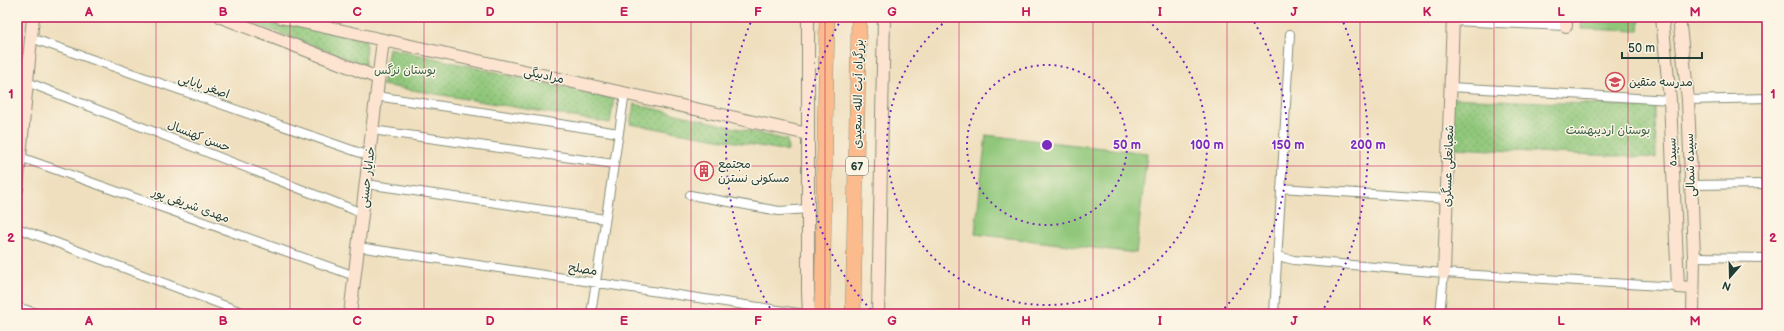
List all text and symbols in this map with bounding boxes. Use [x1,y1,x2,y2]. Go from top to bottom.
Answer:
text: A [84,4,93,20]
text: B [218,4,228,20]
text: C [352,4,362,20]
text: D [485,4,495,20]
text: E [620,4,629,20]
text: F [754,4,762,20]
text: G [887,4,897,20]
text: H [1021,4,1031,20]
text: I [1158,4,1162,20]
text: J [1290,4,1298,20]
text: K [1423,4,1432,20]
text: L [1557,4,1565,20]
text: M [1689,4,1701,20]
scale bar [1622,34,1702,60]
street label: بزرگراه آیت الله سعیدی [850,39,867,149]
text: 50 m [1628,41,1655,56]
park label: بوستان نرگس [374,63,436,78]
street label: مرادبیگی [522,64,565,87]
street label: اصغر بابایی [176,71,231,102]
school or university icon: مدرسه متقین [1604,71,1626,93]
place label: مدرسه متقین [1629,75,1693,90]
text: 1 [8,86,14,102]
text: 1 [1770,86,1776,102]
street label: حسن کهنسال [165,118,232,155]
park label: بوستان اردیبهشت [1566,123,1650,138]
street label: شعبانعلی عسگری [1440,125,1457,208]
street label: سپیده شمالی [1682,133,1699,197]
street label: سپیده [1665,137,1680,167]
centre of rings [1040,138,1054,152]
text: 50 m [1113,138,1141,153]
text: 100 m [1190,138,1224,153]
text: 150 m [1272,138,1304,153]
text: 200 m [1350,138,1386,153]
street label: خدایار حسنی [356,145,379,209]
place label: مجتمع مسکونی نسترن [718,157,789,186]
road number: 67 [846,157,868,175]
building icon: مجتمع مسکونی نسترن [693,160,715,182]
street label: مهدی شریفی پور [149,184,232,226]
text: 2 [7,230,15,246]
text: 2 [1769,230,1777,246]
north arrow [1710,257,1750,297]
street label: مصلح [567,260,598,280]
text: N [1721,278,1733,293]
text: A [84,313,93,329]
text: B [218,313,228,329]
text: C [352,313,362,329]
text: D [485,313,495,329]
text: E [620,313,629,329]
text: F [754,313,762,329]
text: G [887,313,897,329]
text: H [1021,313,1031,329]
text: I [1158,313,1162,329]
text: J [1290,313,1298,329]
text: K [1423,313,1432,329]
text: L [1557,313,1565,329]
text: M [1689,313,1701,329]

